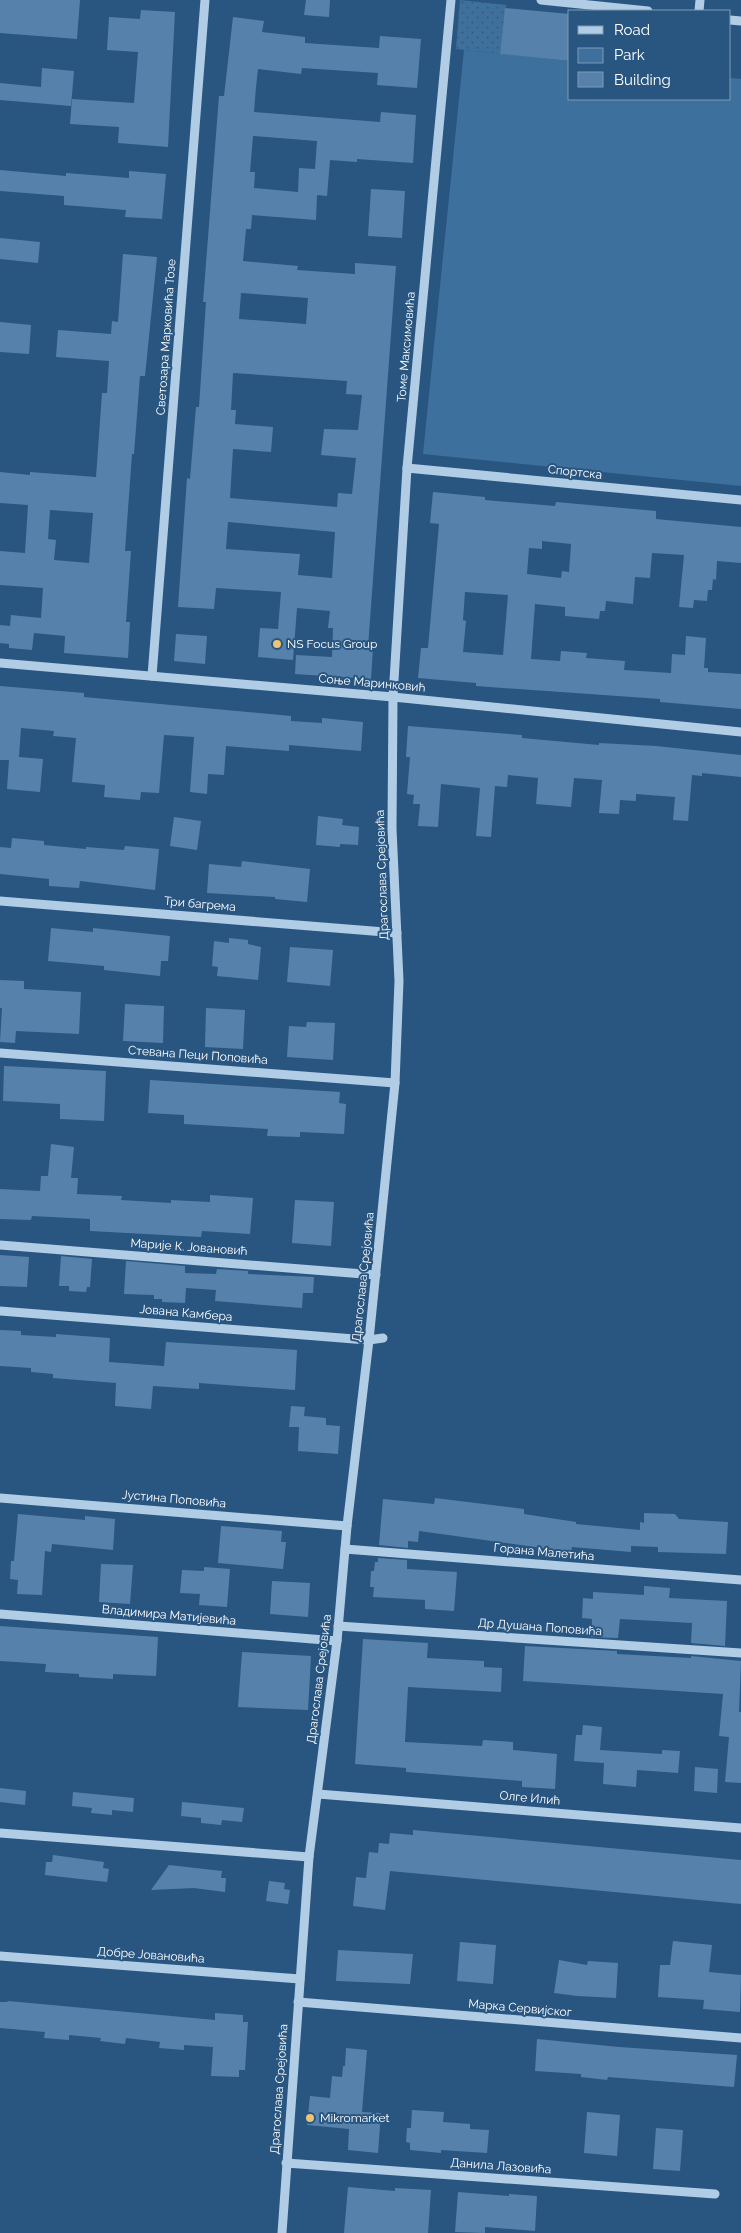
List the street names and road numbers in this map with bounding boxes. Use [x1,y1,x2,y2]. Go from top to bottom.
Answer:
street label: Светозара Марковића Тозе [154,258,178,416]
street label: Томе Максимовића [394,291,418,403]
street label: Спортска [547,462,603,482]
street label: Соње Маринковић [318,671,426,695]
street label: Драгослава Срејовића [373,810,391,940]
street label: Три багрема [164,894,236,914]
street label: Стевана Пеци Поповића [128,1043,268,1067]
street label: Драгослава Срејовића [349,1211,377,1343]
street label: Марије К. Јовановић [130,1236,248,1258]
street label: Јована Камбера [139,1302,233,1324]
street label: Јустина Поповића [121,1487,227,1511]
street label: Горана Малетића [493,1541,595,1563]
street label: Владимира Матијевића [101,1602,237,1628]
street label: Драгослава Срејовића [304,1613,334,1745]
street label: Др Душана Поповића [477,1616,603,1638]
street label: Олге Илић [499,1788,561,1808]
street label: Добре Јовановића [97,1944,205,1966]
street label: Марка Сервијског [468,1997,572,2020]
street label: Драгослава Срејовића [267,2023,291,2155]
street label: Данила Лазовића [450,2155,552,2177]

